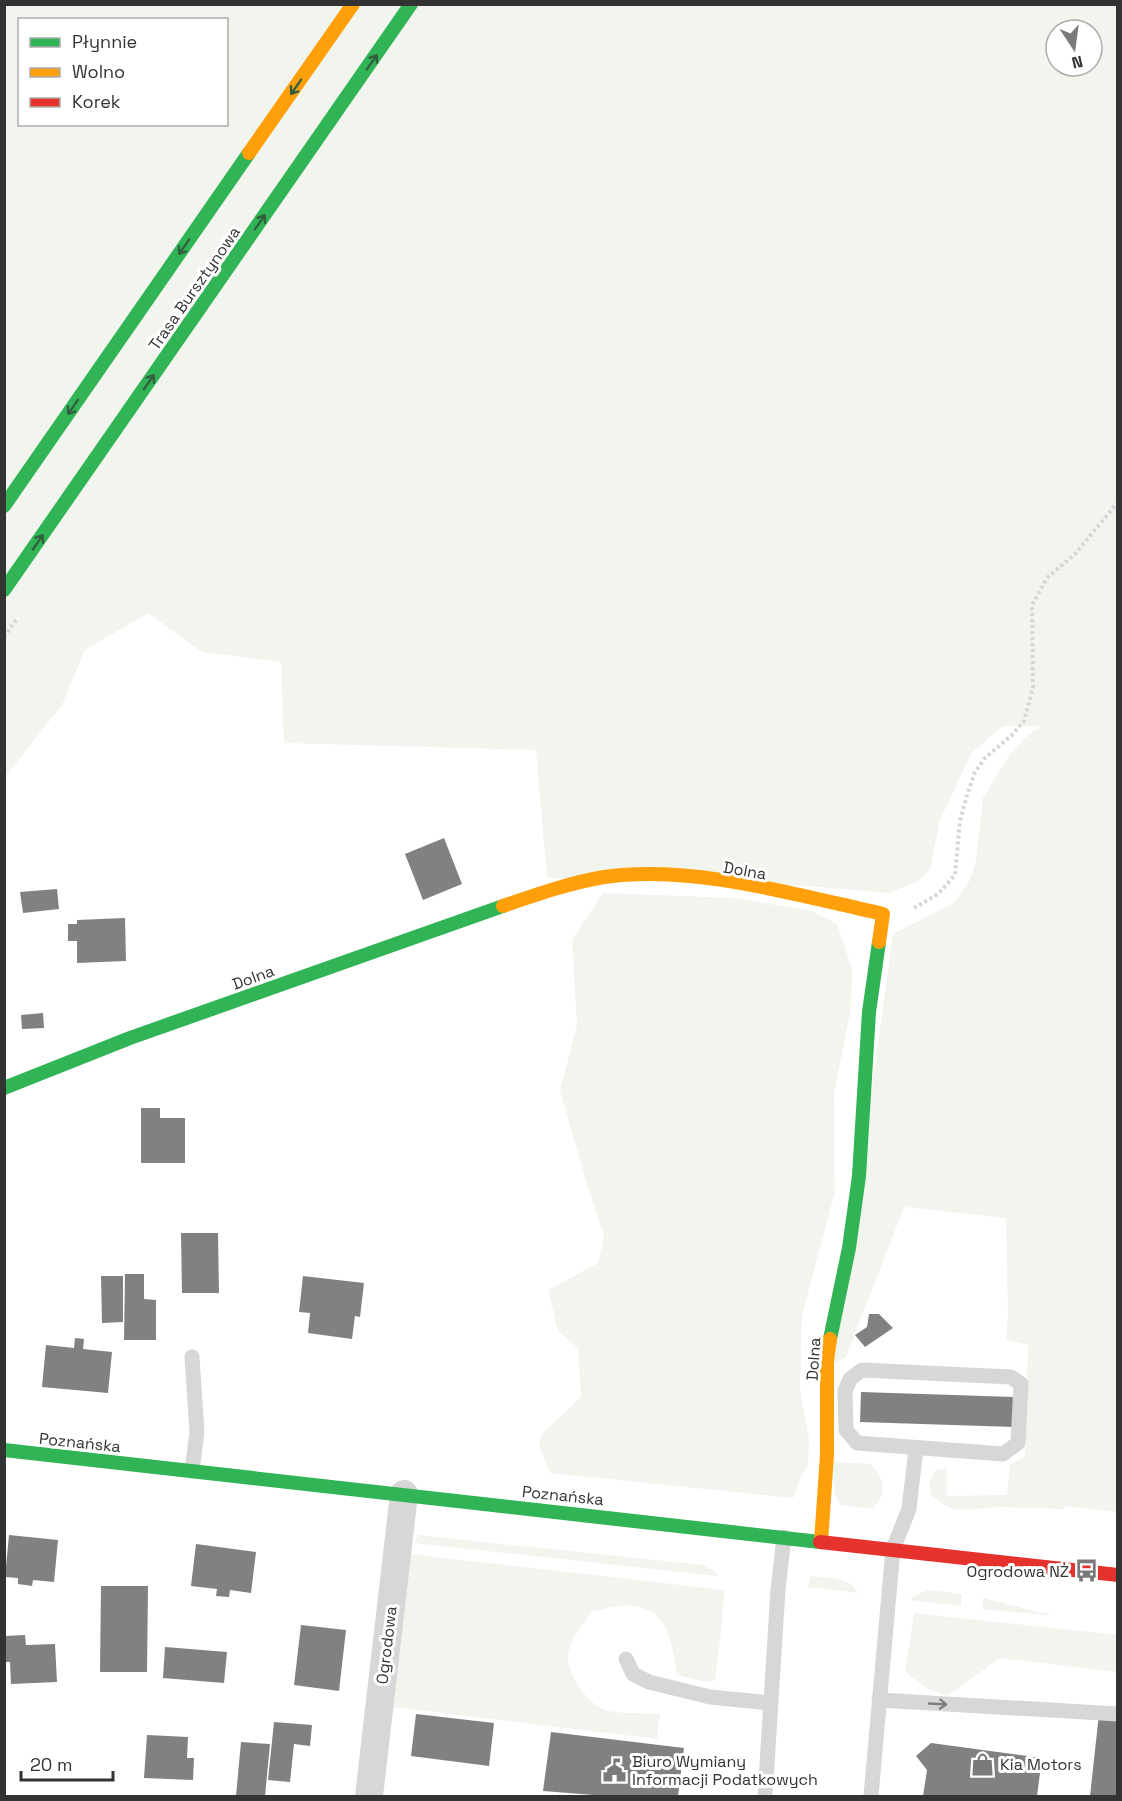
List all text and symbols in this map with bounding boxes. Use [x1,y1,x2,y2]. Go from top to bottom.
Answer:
legend [18,18,228,126]
north arrow [1044,18,1104,78]
text: Płynnie [72,30,137,53]
text: N [1070,51,1085,74]
one-way arrow [366,54,378,70]
text: Wolno [72,60,125,83]
one-way arrow [290,78,302,95]
text: Korek [72,90,121,113]
one-way arrow [254,214,266,231]
street label: Trasa Bursztynowa [144,222,245,354]
one-way arrow [178,239,190,255]
one-way arrow [143,374,155,391]
one-way arrow [67,399,79,415]
one-way arrow [32,535,44,551]
street label: Dolna [722,856,768,885]
street label: Dolna [229,960,277,995]
street label: Dolna [802,1337,825,1381]
street label: Poznańska [38,1428,122,1457]
street label: Poznańska [521,1481,605,1510]
bus stop icon: Ogrodowa NŻ [1074,1558,1100,1584]
place label: Ogrodowa NŻ [967,1561,1069,1582]
street label: Ogrodowa [371,1605,402,1685]
one-way arrow [927,1698,947,1709]
scale bar [21,1744,112,1782]
place label: Biuro Wymiany Informacji Podatkowych [632,1751,818,1790]
shop icon: Kia Motors [969,1751,995,1777]
text: 20 m [30,1753,73,1776]
place label: Kia Motors [1000,1754,1082,1775]
public building icon: Biuro Wymiany Informacji Podatkowych [601,1757,627,1783]

